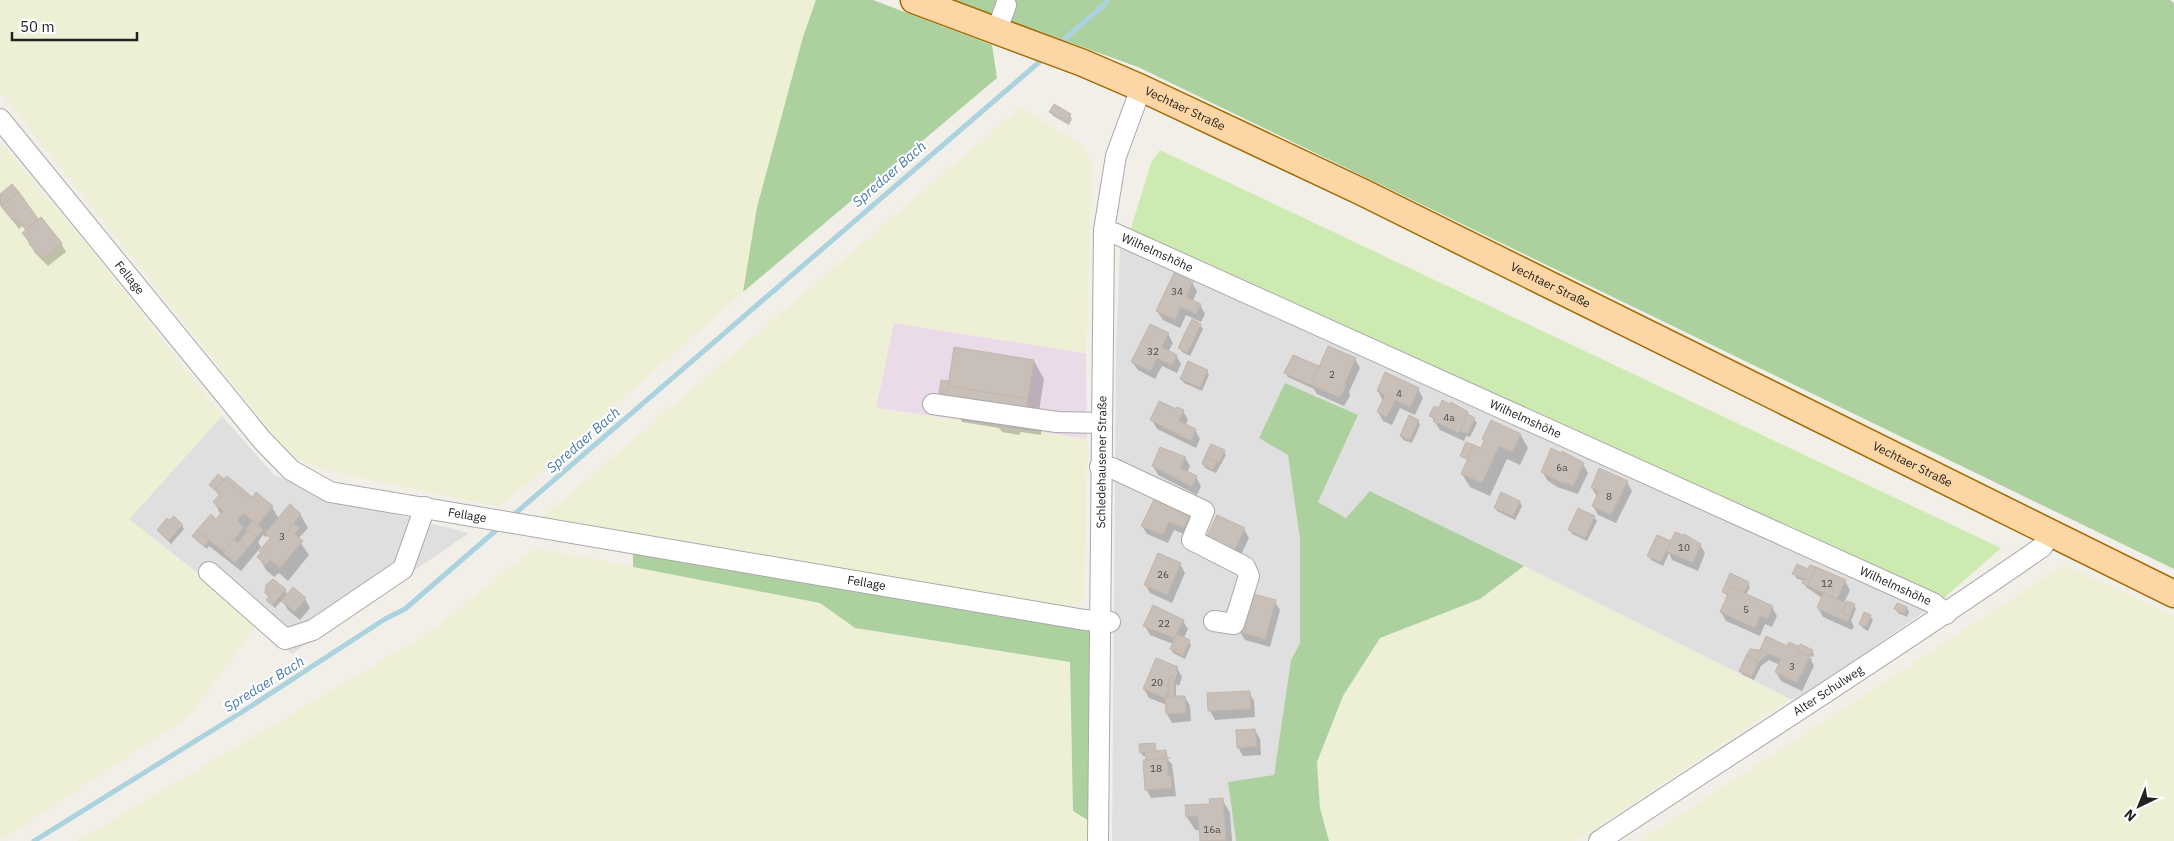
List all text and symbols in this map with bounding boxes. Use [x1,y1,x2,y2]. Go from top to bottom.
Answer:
scale bar [12,10,138,42]
text: 50 m [20,17,55,36]
street label: Vechtaer Straße [1142,83,1228,134]
water label: Spredaer Bach [848,137,930,211]
street label: Wilhelmshöhe [1119,230,1196,275]
street label: Fellage [112,258,148,298]
street label: Vechtaer Straße [1508,259,1593,311]
house number: 34 [1171,285,1183,298]
house number: 32 [1147,345,1159,358]
house number: 2 [1329,368,1335,381]
house number: 4 [1396,387,1402,400]
street label: Schledehausener Straße [1093,395,1109,528]
street label: Wilhelmshöhe [1488,396,1564,441]
water label: Spredaer Bach [542,403,624,477]
house number: 4a [1443,411,1455,424]
street label: Vechtaer Straße [1870,438,1955,490]
house number: 6a [1556,461,1568,474]
house number: 8 [1606,490,1612,503]
street label: Fellage [447,504,488,525]
house number: 3 [279,530,285,543]
house number: 10 [1678,541,1690,554]
street label: Wilhelmshöhe [1858,563,1934,608]
house number: 26 [1157,568,1169,581]
street label: Fellage [846,572,887,593]
house number: 12 [1821,577,1833,590]
house number: 5 [1743,603,1749,616]
house number: 22 [1158,617,1170,630]
water label: Spredaer Bach [220,652,308,716]
house number: 3 [1789,660,1795,673]
street label: Alter Schulweg [1790,662,1866,719]
house number: 20 [1151,676,1163,689]
house number: 18 [1150,762,1162,775]
north arrow [2114,781,2164,831]
text: N [2120,805,2140,826]
house number: 16a [1203,823,1221,836]

